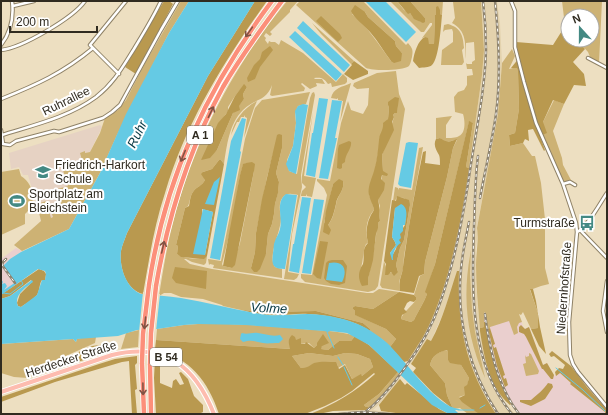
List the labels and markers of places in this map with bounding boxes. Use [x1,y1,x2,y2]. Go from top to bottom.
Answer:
place label: Friedrich-Harkort Schule [55,158,146,186]
school or university icon: Friedrich-Harkort Schule [34,163,52,181]
place label: Sportplatz am Bleichstein [29,187,103,215]
sports icon: Sportplatz am Bleichstein [8,192,26,210]
bus stop icon: Turmstraße [578,214,596,232]
place label: Turmstraße [513,216,575,230]

